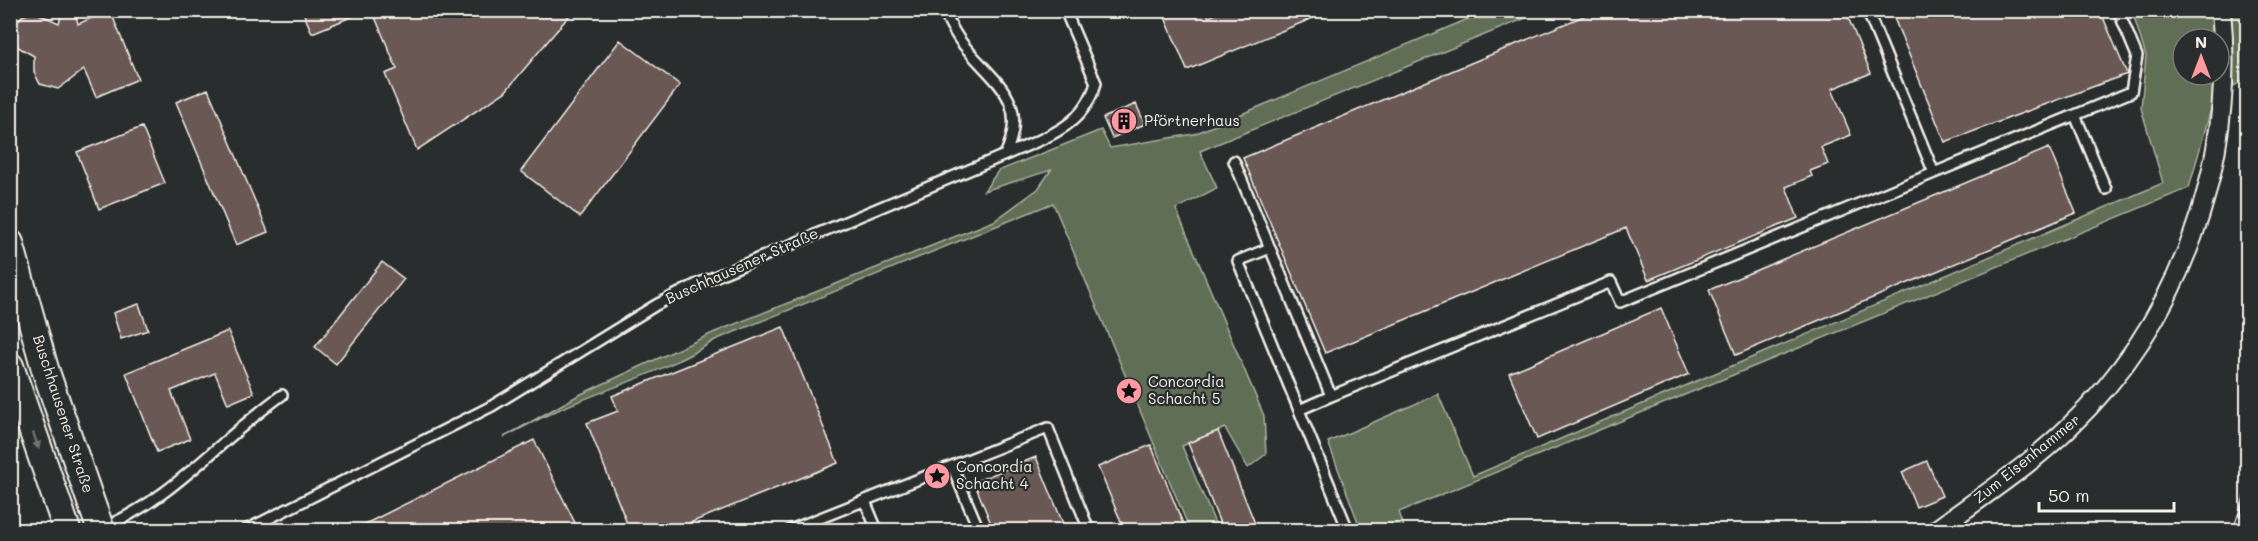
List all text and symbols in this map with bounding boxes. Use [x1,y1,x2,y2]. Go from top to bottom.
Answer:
north arrow [2171,27,2231,87]
text: N [2195,31,2207,52]
building icon: Pförtnerhaus [1109,106,1139,136]
place label: Pförtnerhaus [1144,110,1240,130]
street label: Buschhausener Straße [662,222,821,308]
street label: Buschhausener Straße [29,332,99,495]
place label: Concordia Schacht 5 [1148,371,1225,408]
place icon: Concordia Schacht 5 [1114,376,1144,406]
street label: Zum Eisenhammer [1969,409,2084,507]
one-way arrow [32,433,41,451]
place label: Concordia Schacht 4 [956,456,1033,493]
place icon: Concordia Schacht 4 [922,461,952,491]
scale bar [2039,475,2174,513]
text: 50 m [2048,483,2090,507]

